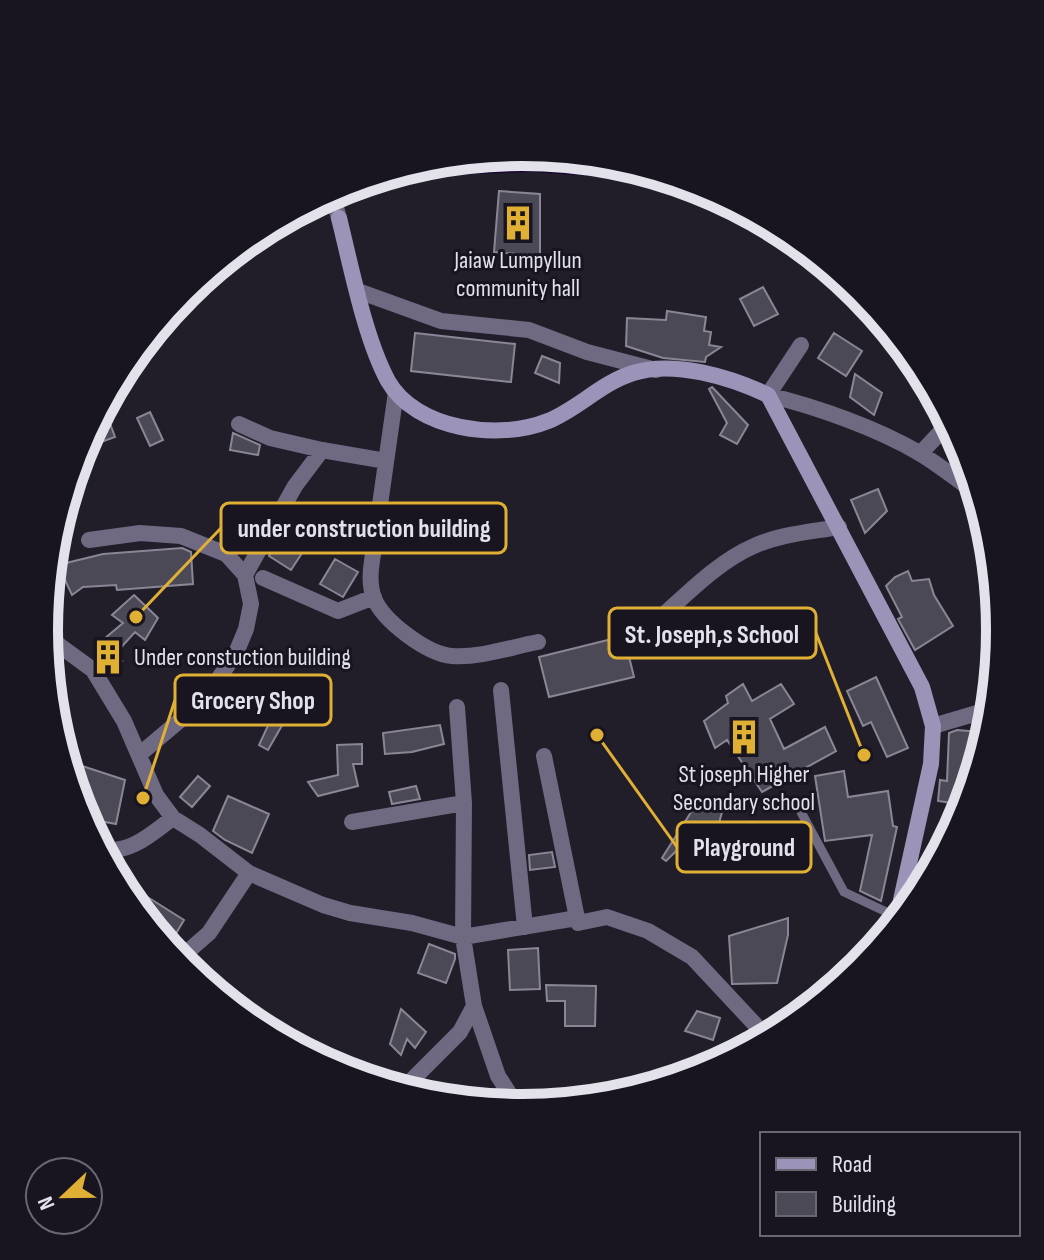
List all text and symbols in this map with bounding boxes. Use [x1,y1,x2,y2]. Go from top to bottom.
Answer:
building icon: Jaiaw Lumpyllun community hall [499,204,537,242]
place label: Jaiaw Lumpyllun community hall [453,246,582,303]
callout: under construction building [221,503,506,553]
text: under construction building [237,514,491,545]
callout: St. Joseph,s School [609,608,816,658]
text: St. Joseph,s School [625,620,799,651]
building icon: Under constuction building [89,638,127,676]
place label: Under constuction building [134,643,351,672]
callout: Grocery Shop [175,675,331,725]
text: Grocery Shop [191,686,315,717]
building icon: St joseph Higher Secondary school [725,718,763,756]
place label: St joseph Higher Secondary school [673,760,815,817]
callout: Playground [677,822,811,872]
text: Playground [693,833,795,864]
legend [760,1132,1020,1236]
text: Road [832,1150,872,1179]
north arrow [24,1156,104,1236]
text: Building [832,1190,896,1219]
text: N [32,1192,62,1213]

